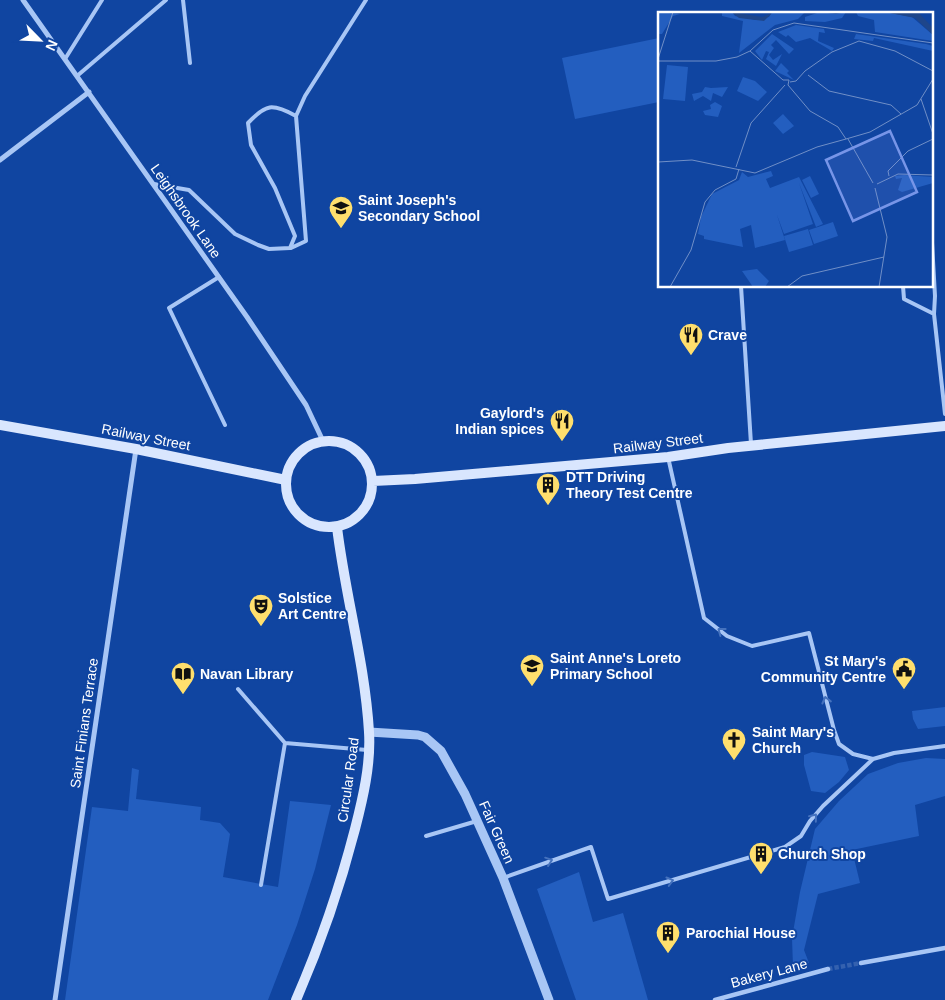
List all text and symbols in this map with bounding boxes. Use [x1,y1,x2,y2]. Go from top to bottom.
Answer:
inset map [658,12,932,288]
north arrow [15,15,65,65]
text: N [43,37,61,53]
street label: Leighsbrook Lane [148,161,225,261]
place label: Saint Joseph's Secondary School [358,192,480,224]
school or university icon: Saint Joseph's Secondary School [328,195,354,229]
restaurant icon: Crave [678,322,704,356]
place label: Crave [708,327,747,343]
place label: Gaylord's Indian spices [455,405,544,437]
restaurant icon: Gaylord's Indian spices [549,408,575,442]
street label: Railway Street [100,421,192,453]
street label: Railway Street [612,430,704,456]
place label: DTT Driving Theory Test Centre [566,469,693,501]
building icon: DTT Driving Theory Test Centre [535,472,561,506]
place label: Solstice Art Centre [278,590,347,622]
theatre icon: Solstice Art Centre [248,593,274,627]
one-way arrow [717,628,727,637]
place label: Saint Anne's Loreto Primary School [550,650,681,682]
school or university icon: Saint Anne's Loreto Primary School [519,653,545,687]
place label: St Mary's Community Centre [761,653,886,685]
public building icon: St Mary's Community Centre [891,656,917,690]
street label: Saint Finians Terrace [67,657,101,789]
library icon: Navan Library [170,661,196,695]
place label: Navan Library [200,666,294,682]
one-way arrow [821,695,832,704]
place label: Saint Mary's Church [752,724,834,756]
church icon: Saint Mary's Church [721,727,747,761]
street label: Circular Road [334,737,362,823]
street label: Fair Green [476,798,518,866]
one-way arrow [808,814,816,823]
building icon: Church Shop [748,841,774,875]
place label: Church Shop [778,846,866,862]
one-way arrow [544,857,553,867]
one-way arrow [665,876,673,886]
building icon: Parochial House [655,920,681,954]
place label: Parochial House [686,925,796,941]
street label: Bakery Lane [729,955,809,991]

